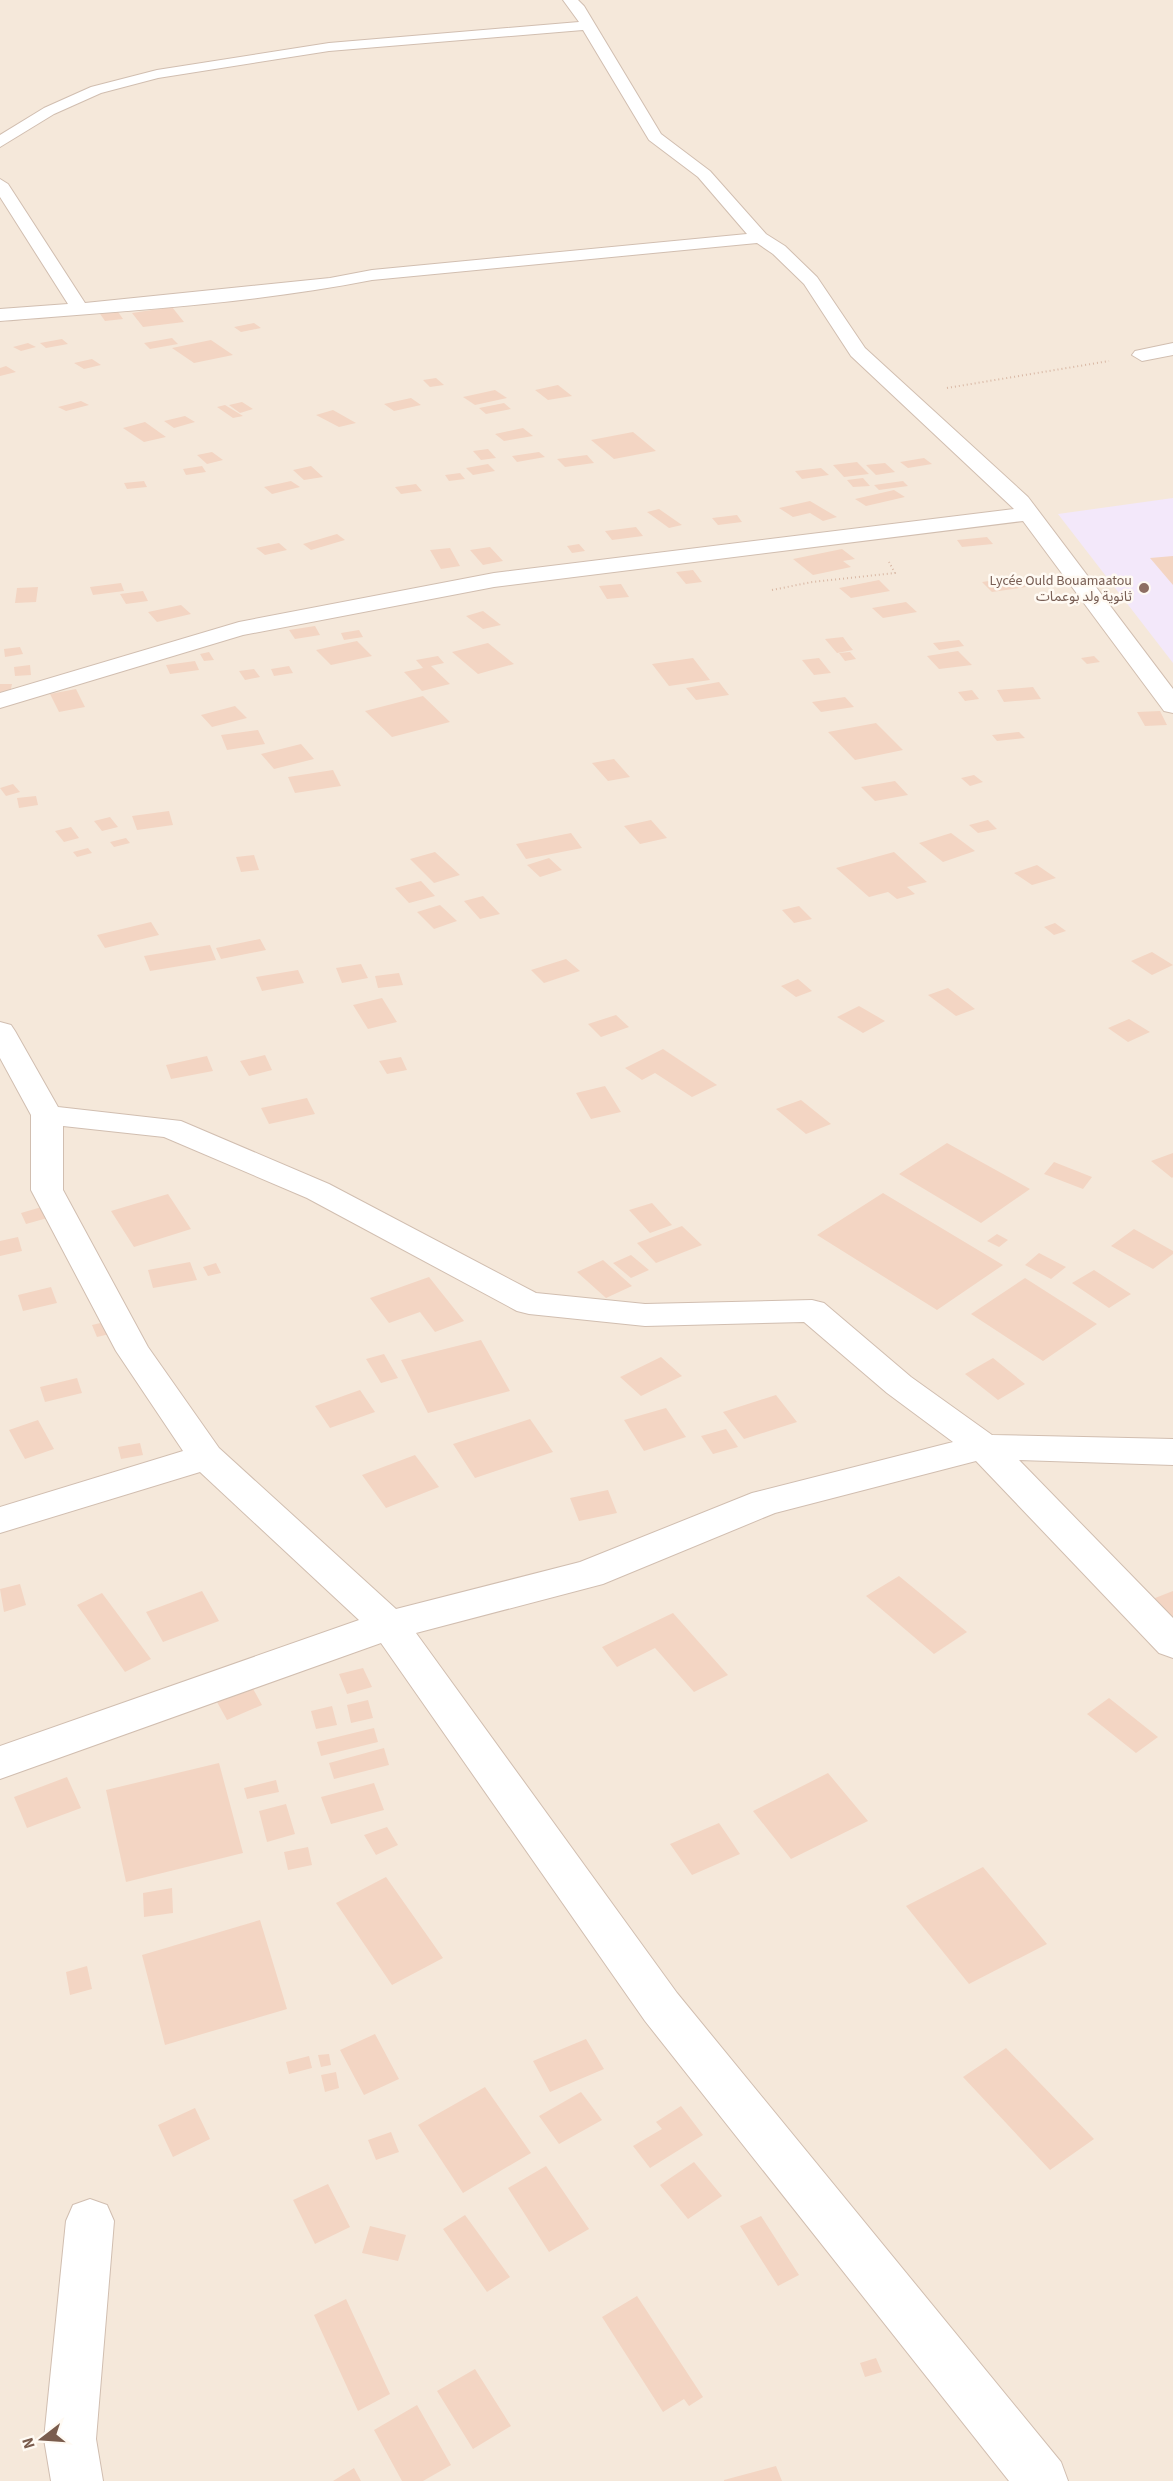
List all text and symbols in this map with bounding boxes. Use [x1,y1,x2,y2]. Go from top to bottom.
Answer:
place label: Lycée Ould Bouamaatou ثانوية ولد بوعمات [990,571,1132,607]
marker: Lycée Ould Bouamaatou ثانوية ولد بوعمات [1137,581,1151,595]
north arrow [12,2409,72,2469]
text: N [17,2435,41,2451]

